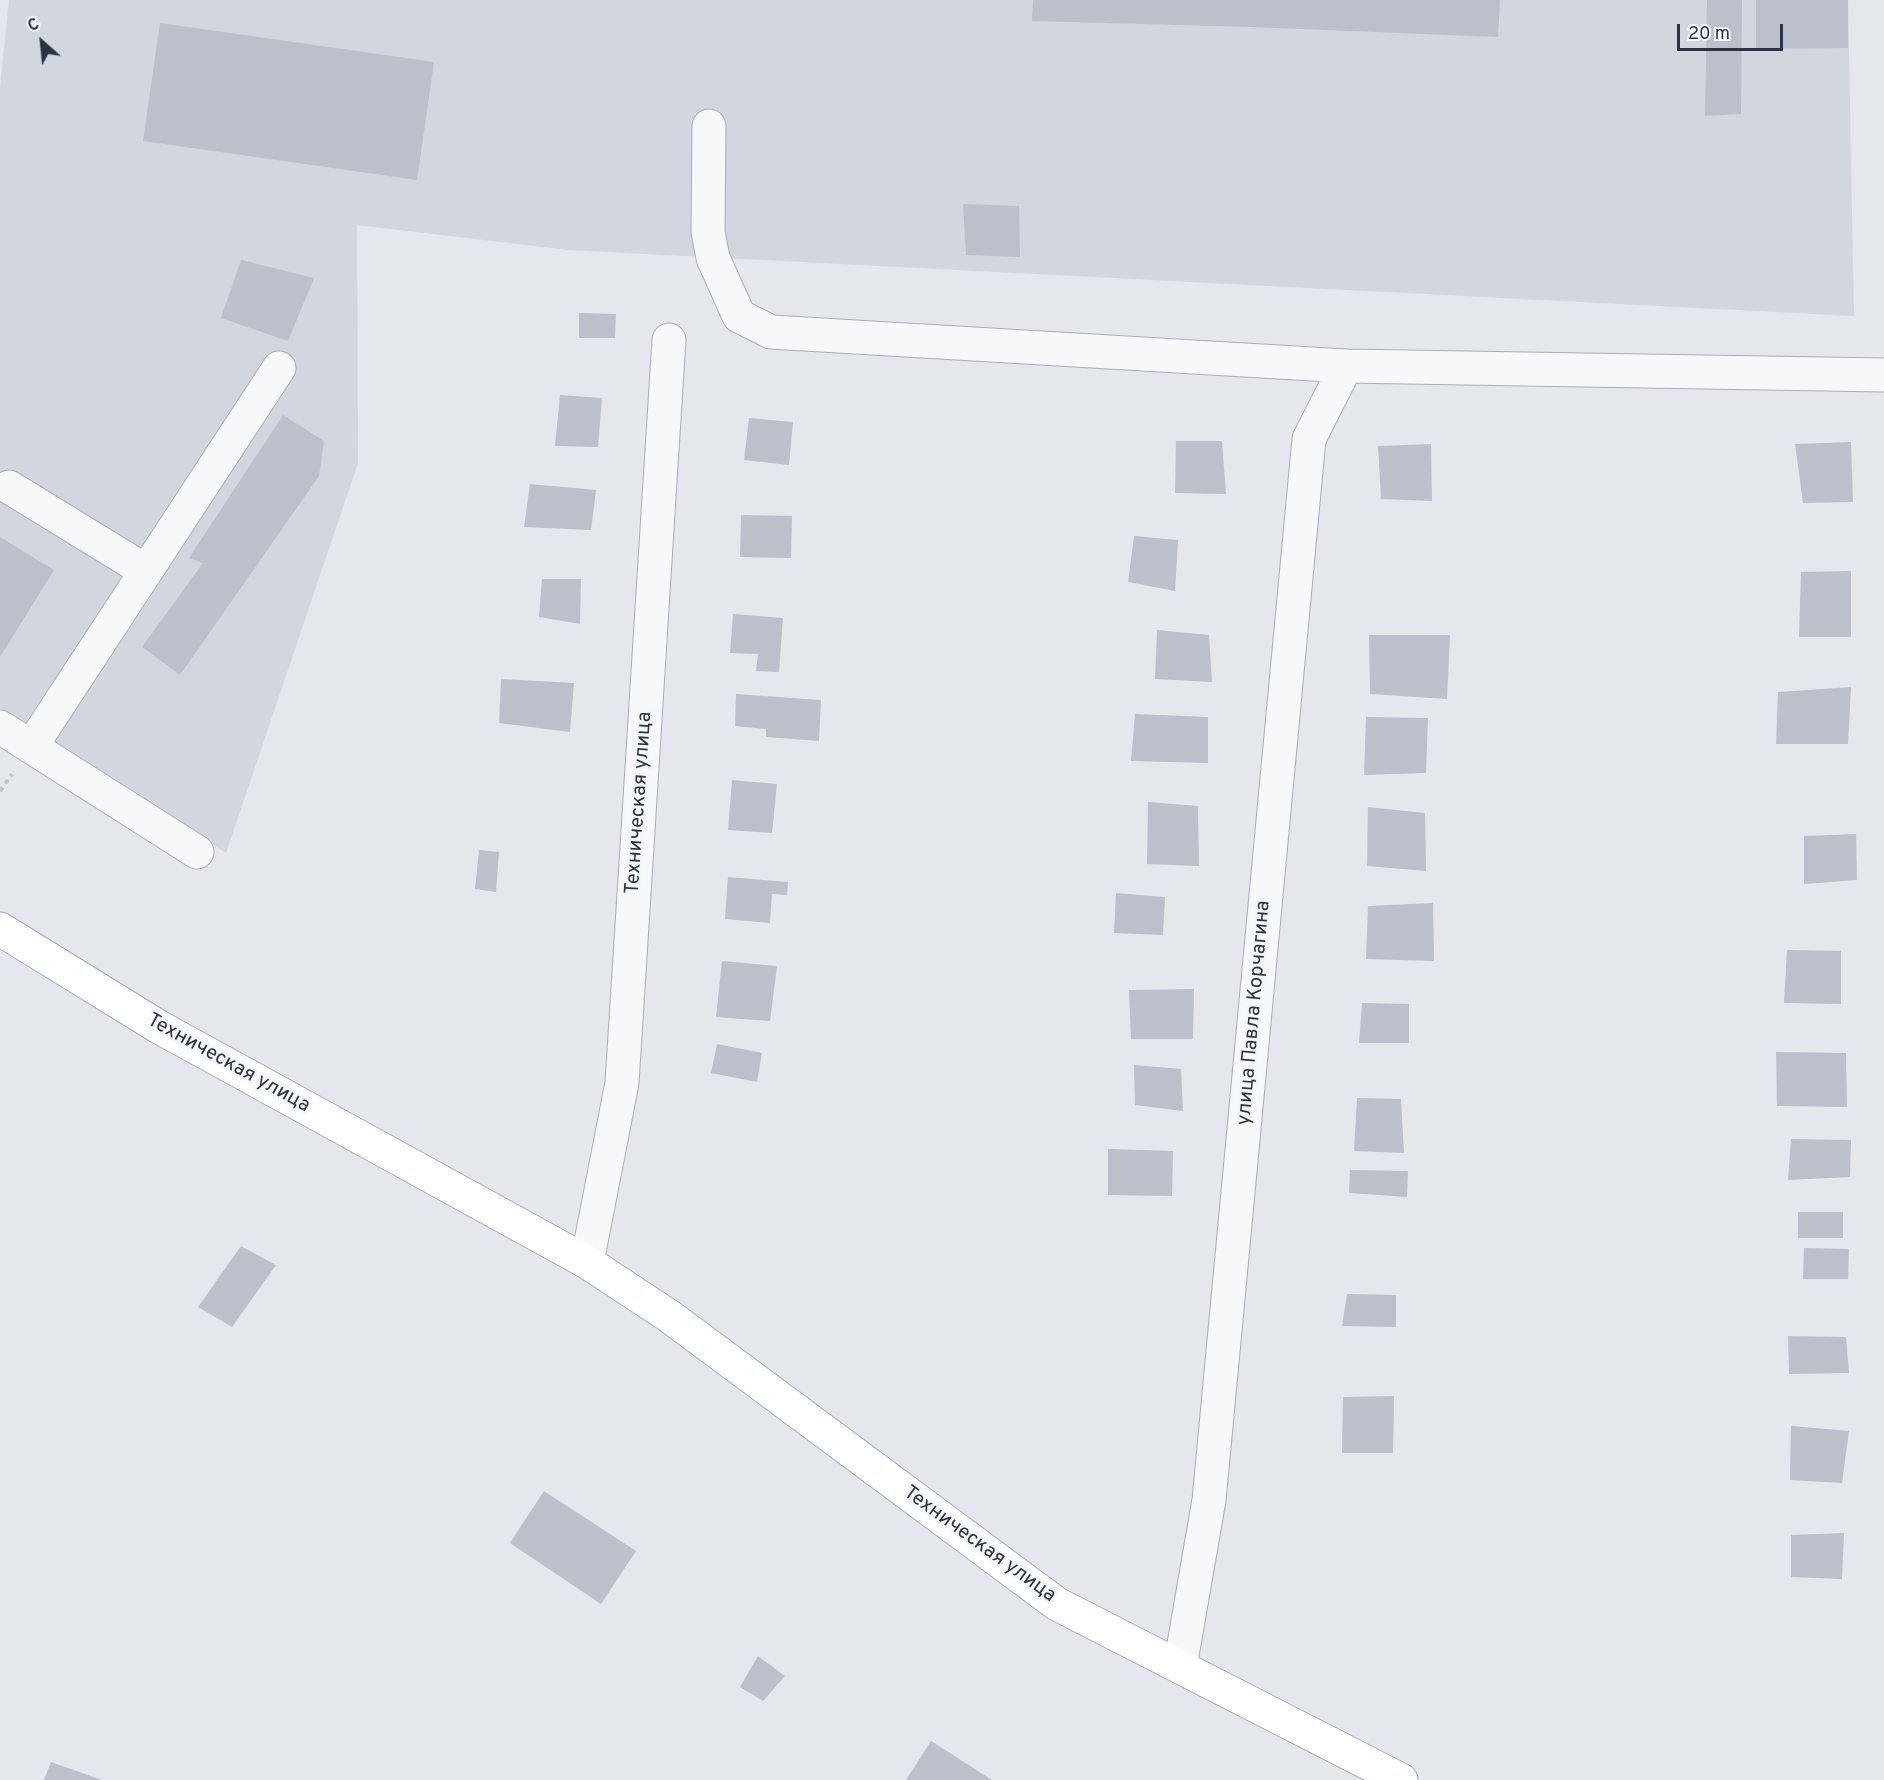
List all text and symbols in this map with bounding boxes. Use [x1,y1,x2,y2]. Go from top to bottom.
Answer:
north arrow [12,12,72,72]
scale bar [1680,12,1786,50]
text: С [25,15,43,37]
text: 20 m [1688,23,1730,46]
street label: Техническая улица [622,711,658,895]
street label: улица Павла Корчагина [1233,900,1277,1126]
street label: Техническая улица [142,1009,314,1119]
street label: Техническая улица [898,1482,1060,1608]

